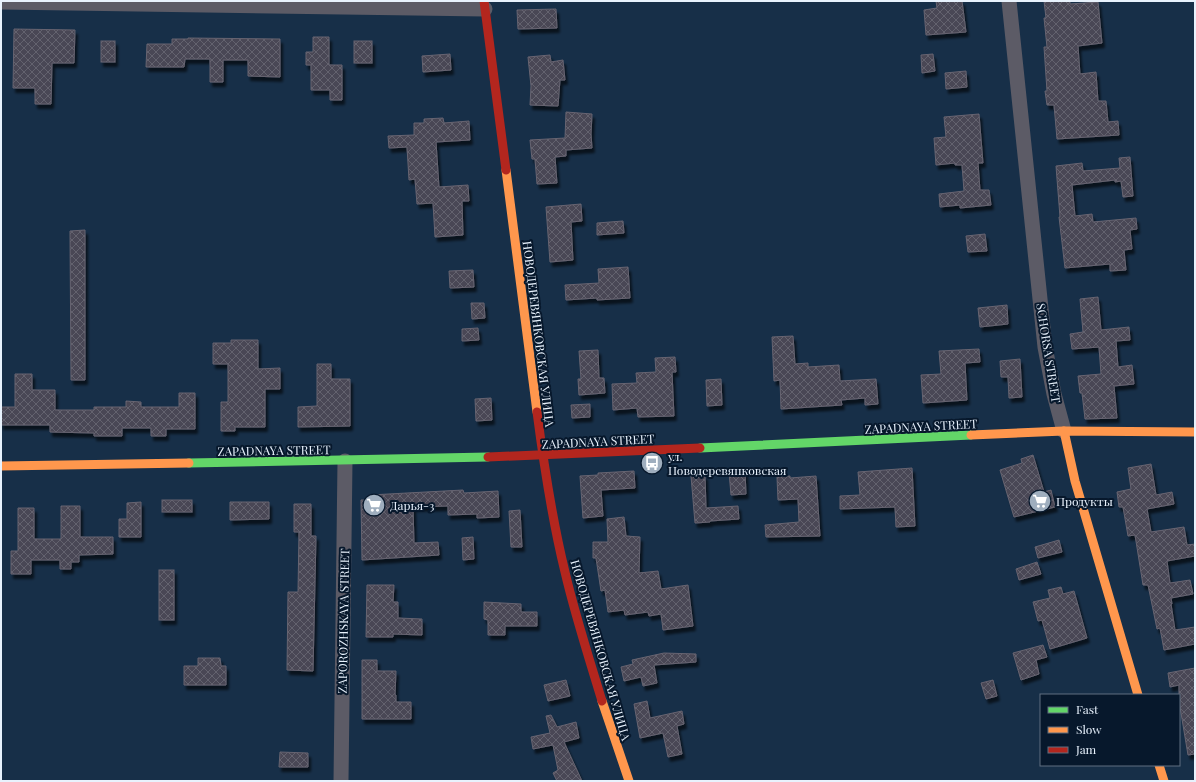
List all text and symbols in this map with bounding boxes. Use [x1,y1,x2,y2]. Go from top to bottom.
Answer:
street label: НОВОДЕРЕВЯНКОВСКАЯ УЛИЦА [520,240,558,428]
street label: SCHORSA STREET [1033,302,1065,405]
street label: ZAPADNAYA STREET [864,415,978,437]
street label: ZAPADNAYA STREET [541,430,655,452]
street label: ZAPADNAYA STREET [217,441,331,459]
place label: ул. Новодеревянковская [667,448,787,478]
bus stop icon: ул. Новодеревянковская [639,450,665,476]
supermarket icon: Продукты [1027,488,1053,514]
supermarket icon: Дарья-3 [361,492,387,518]
place label: Продукты [1056,493,1113,509]
place label: Дарья-3 [390,497,434,513]
street label: ZAPOROZHSKAYA STREET [334,548,352,694]
street label: НОВОДЕРЕВЯНКОВСКАЯ УЛИЦА [567,558,635,743]
legend [1040,694,1180,766]
text: Fast [1076,701,1099,717]
text: Slow [1076,721,1102,737]
text: Jam [1075,741,1097,757]

